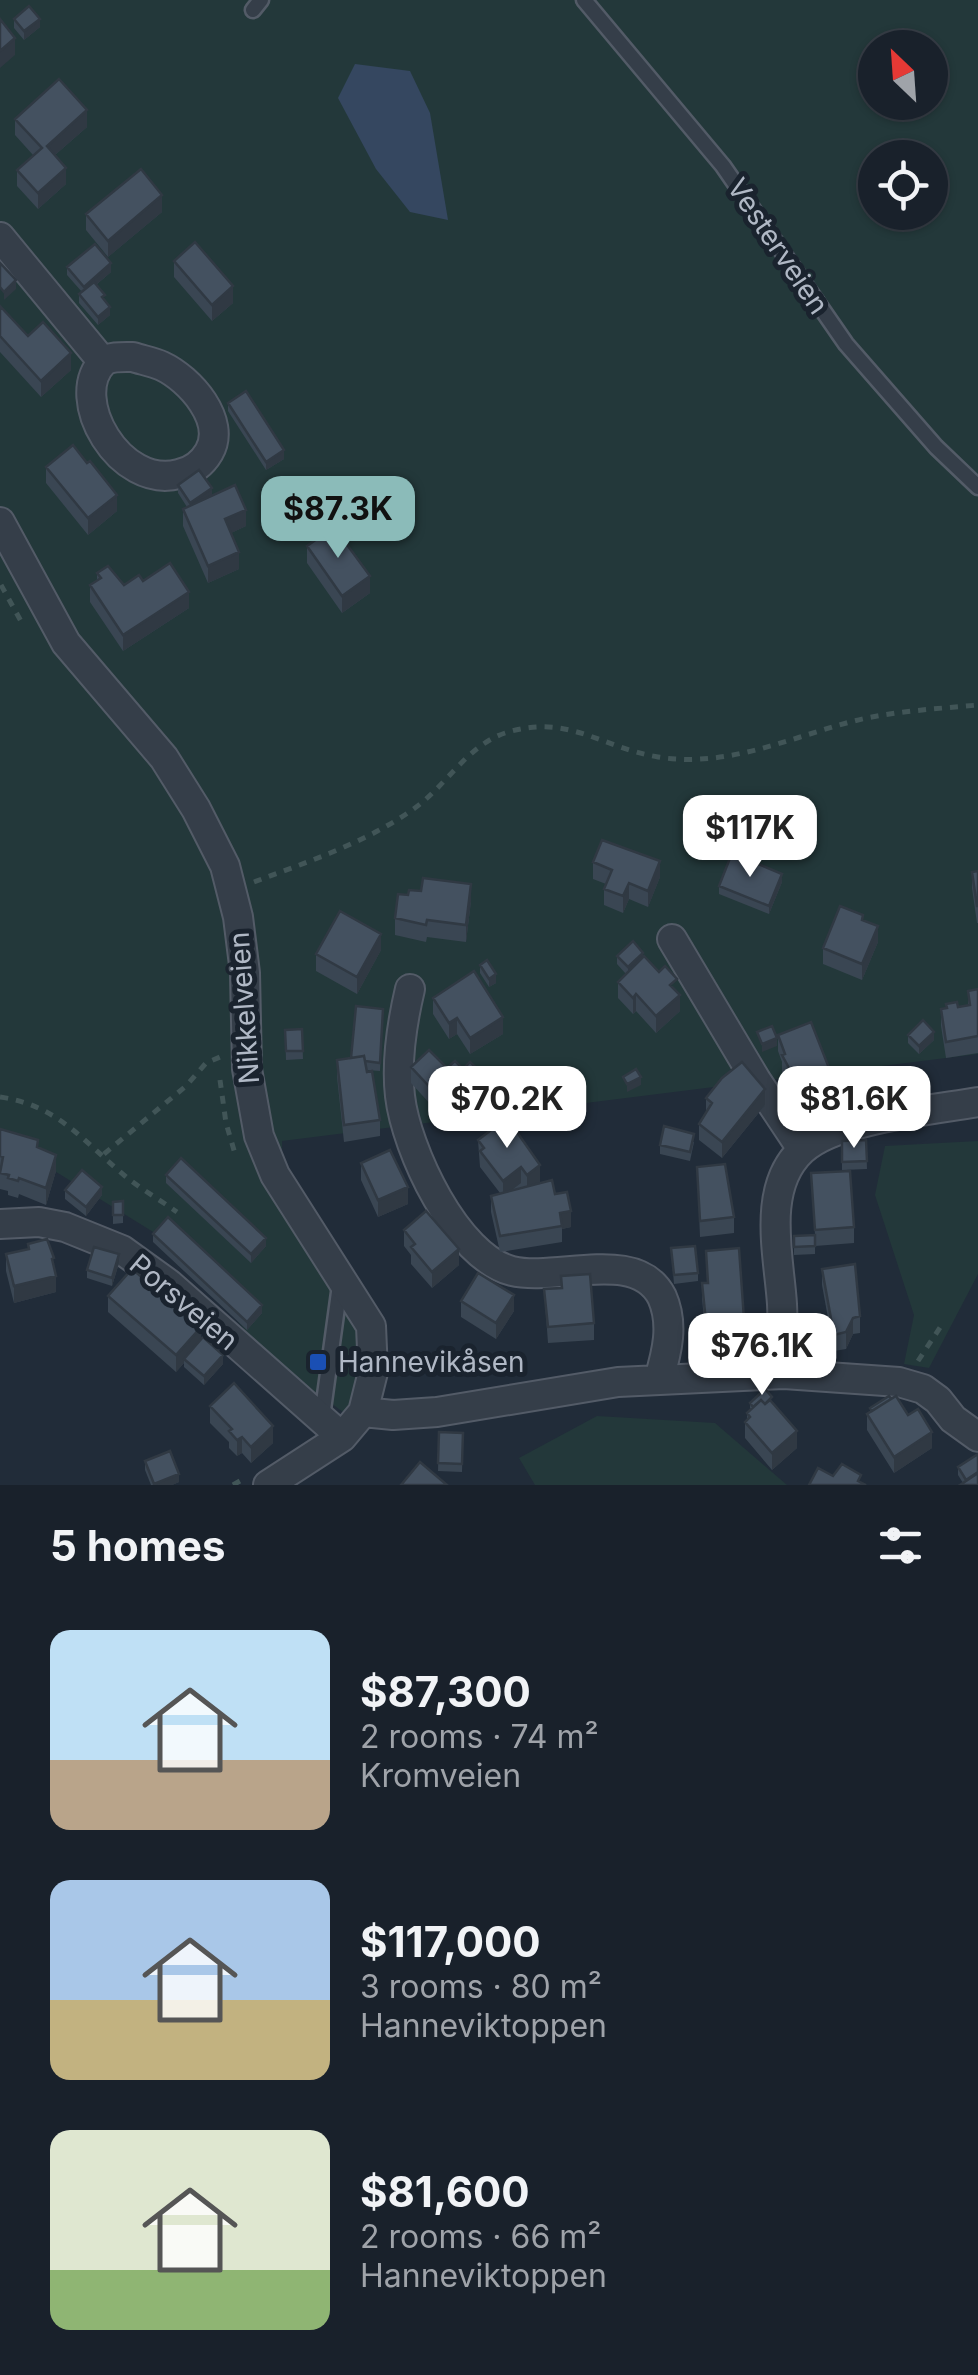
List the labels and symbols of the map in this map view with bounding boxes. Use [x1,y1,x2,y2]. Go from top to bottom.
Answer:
north arrow [858,30,948,120]
street label: Vesterveien [720,172,836,320]
pin: $87.3K [257,476,419,561]
pin: $117K [680,795,820,880]
street label: Nikkelveien [222,931,266,1085]
pin: $70.2K [426,1066,588,1151]
pin: $81.6K [773,1066,935,1151]
street label: Porsveien [123,1247,245,1357]
pin: $76.1K [681,1313,843,1398]
place label: Hannevikåsen [338,1345,525,1379]
marker: Hannevikåsen [307,1351,329,1373]

